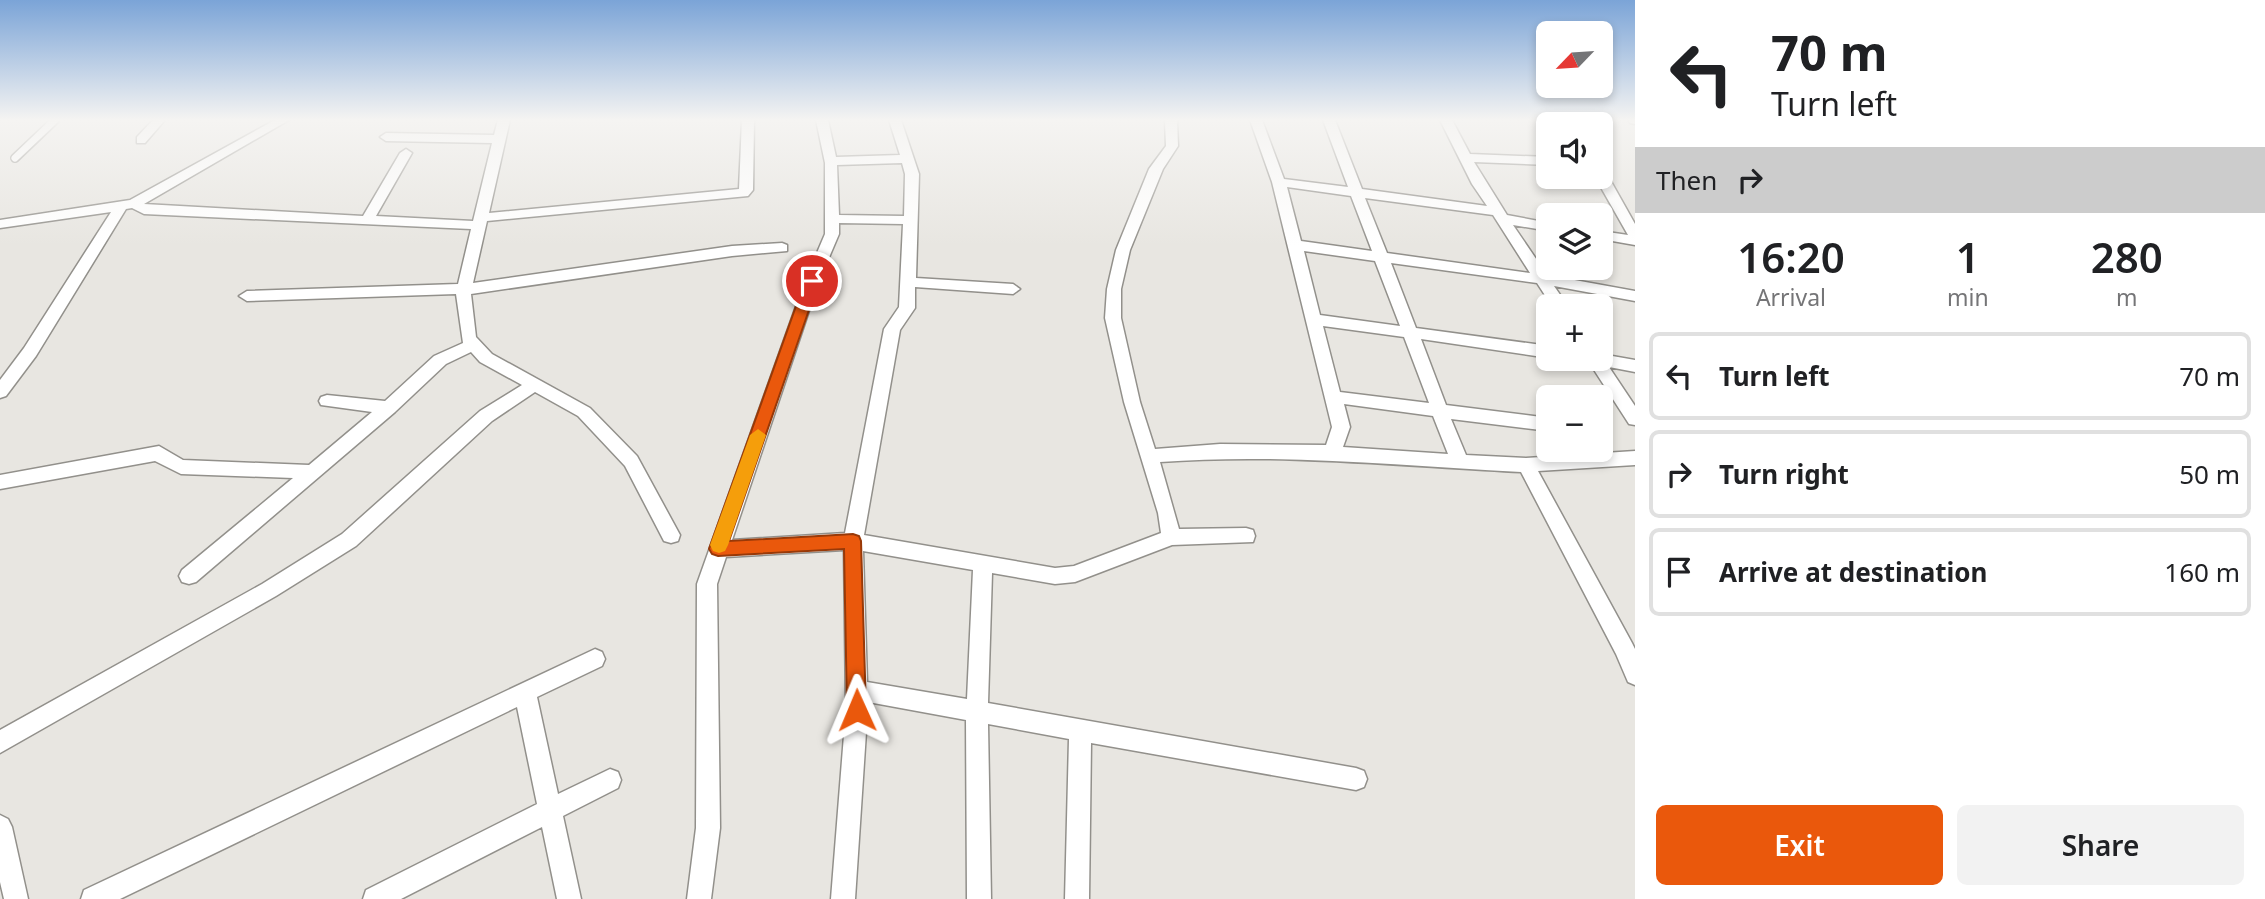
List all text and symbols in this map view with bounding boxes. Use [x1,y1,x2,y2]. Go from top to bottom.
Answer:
text: 70 m [1771,19,1888,85]
north arrow [1536,21,1614,98]
map controls [1536,21,1613,462]
icon: left [1656,28,1747,119]
text: Turn left [1771,82,1897,125]
button: sound [1536,112,1613,189]
icon: right [1731,161,1769,199]
text: Then [1656,162,1717,198]
button: layers [1536,203,1613,280]
text: 16:20 [1737,228,1845,285]
text: 1 [1956,228,1980,285]
text: 280 [2091,228,2163,285]
pin [782,251,842,311]
icon: arrive [793,262,831,300]
text: Arrival [1756,281,1826,313]
text: min [1947,281,1989,313]
text: m [2116,281,2138,313]
button: + [1536,294,1613,371]
icon: left [1660,357,1698,395]
text: Turn left [1719,358,1830,394]
text: 70 m [2179,358,2240,394]
button: − [1536,385,1613,462]
icon: right [1660,455,1698,493]
text: Turn right [1719,456,1849,492]
text: 50 m [2179,456,2240,492]
icon: arrive [1660,553,1698,591]
text: Arrive at destination [1719,554,1988,590]
text: 160 m [2164,554,2240,590]
position arrow [820,673,894,747]
button: Exit [1656,805,1943,885]
button: Share [1957,805,2244,885]

